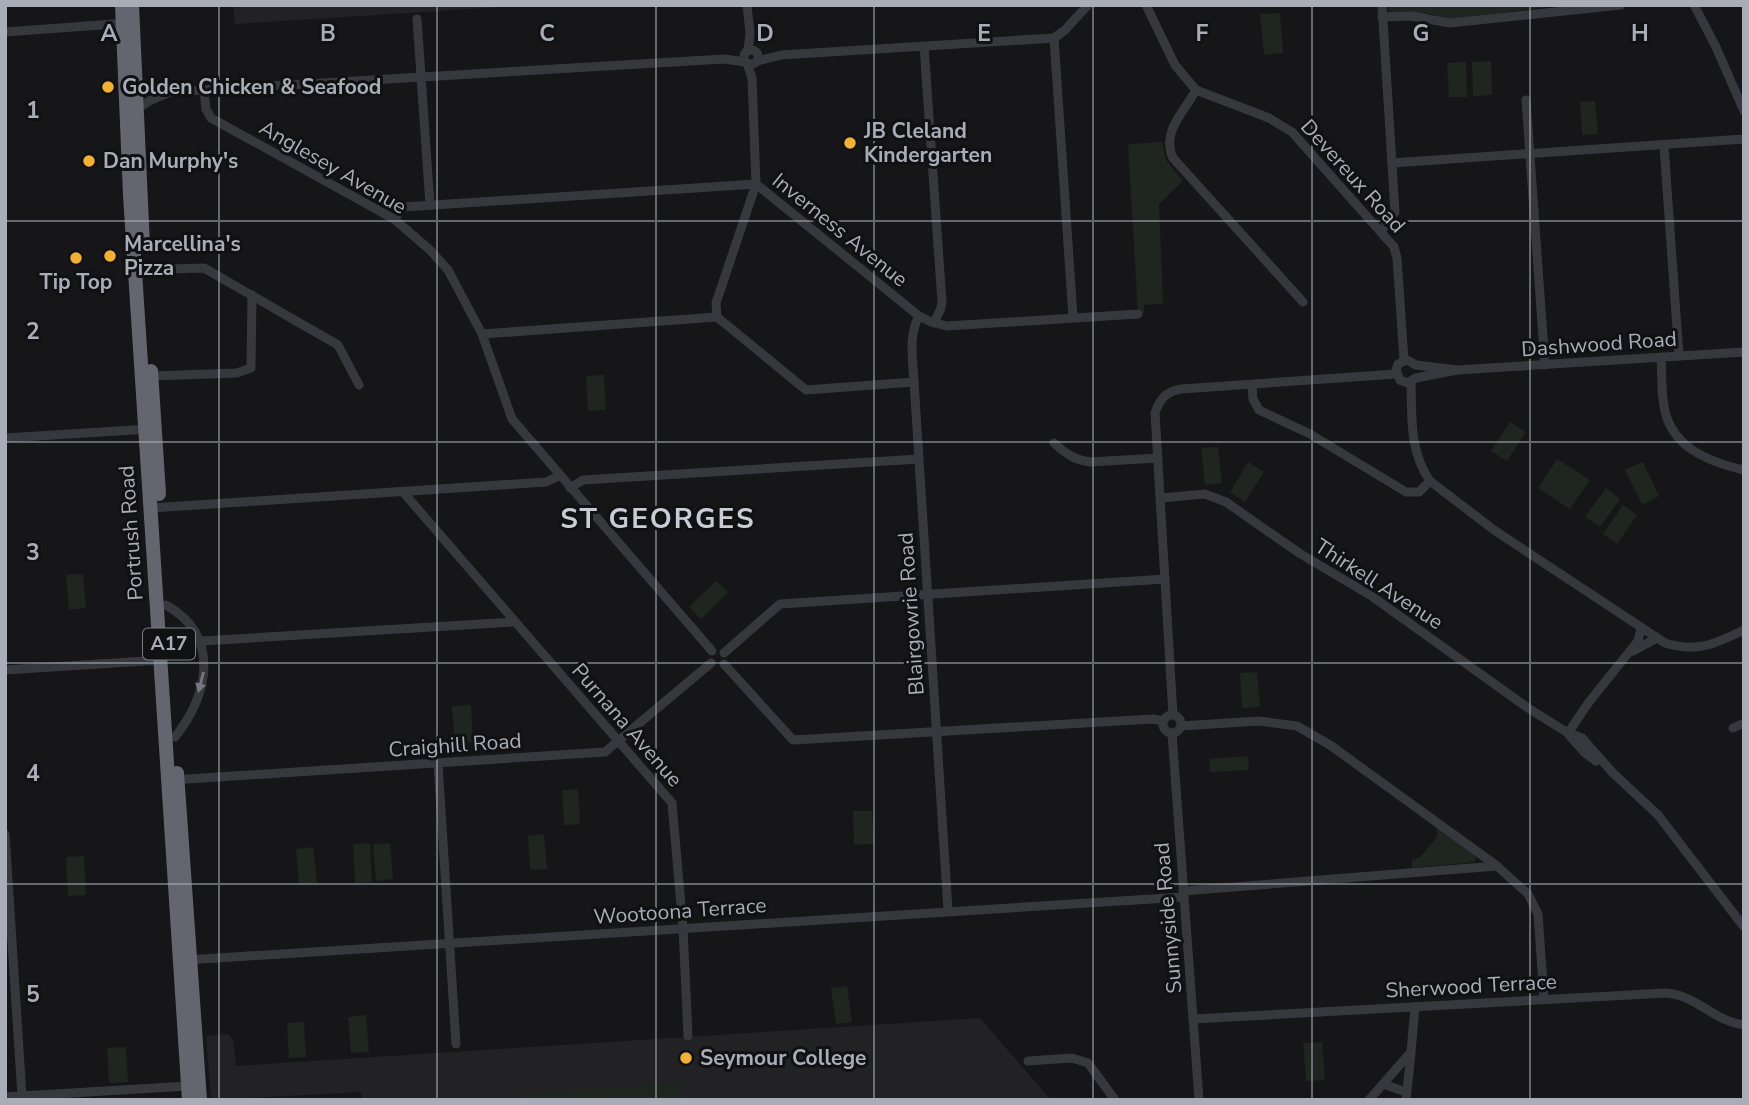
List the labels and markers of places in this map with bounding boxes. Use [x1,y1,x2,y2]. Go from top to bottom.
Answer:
place label: Golden Chicken & Seafood [122,73,381,101]
marker: Golden Chicken & Seafood [100,79,116,95]
place label: JB Cleland Kindergarten [863,117,992,169]
marker: JB Cleland Kindergarten [842,135,858,151]
place label: Dan Murphy's [103,147,238,175]
marker: Dan Murphy's [81,153,97,169]
place label: Marcellina's Pizza [124,230,241,282]
marker: Marcellina's Pizza [102,248,118,264]
marker: Tip Top [68,250,84,266]
place label: Tip Top [40,268,112,296]
place label: Seymour College [700,1044,866,1072]
marker: Seymour College [678,1050,694,1066]

